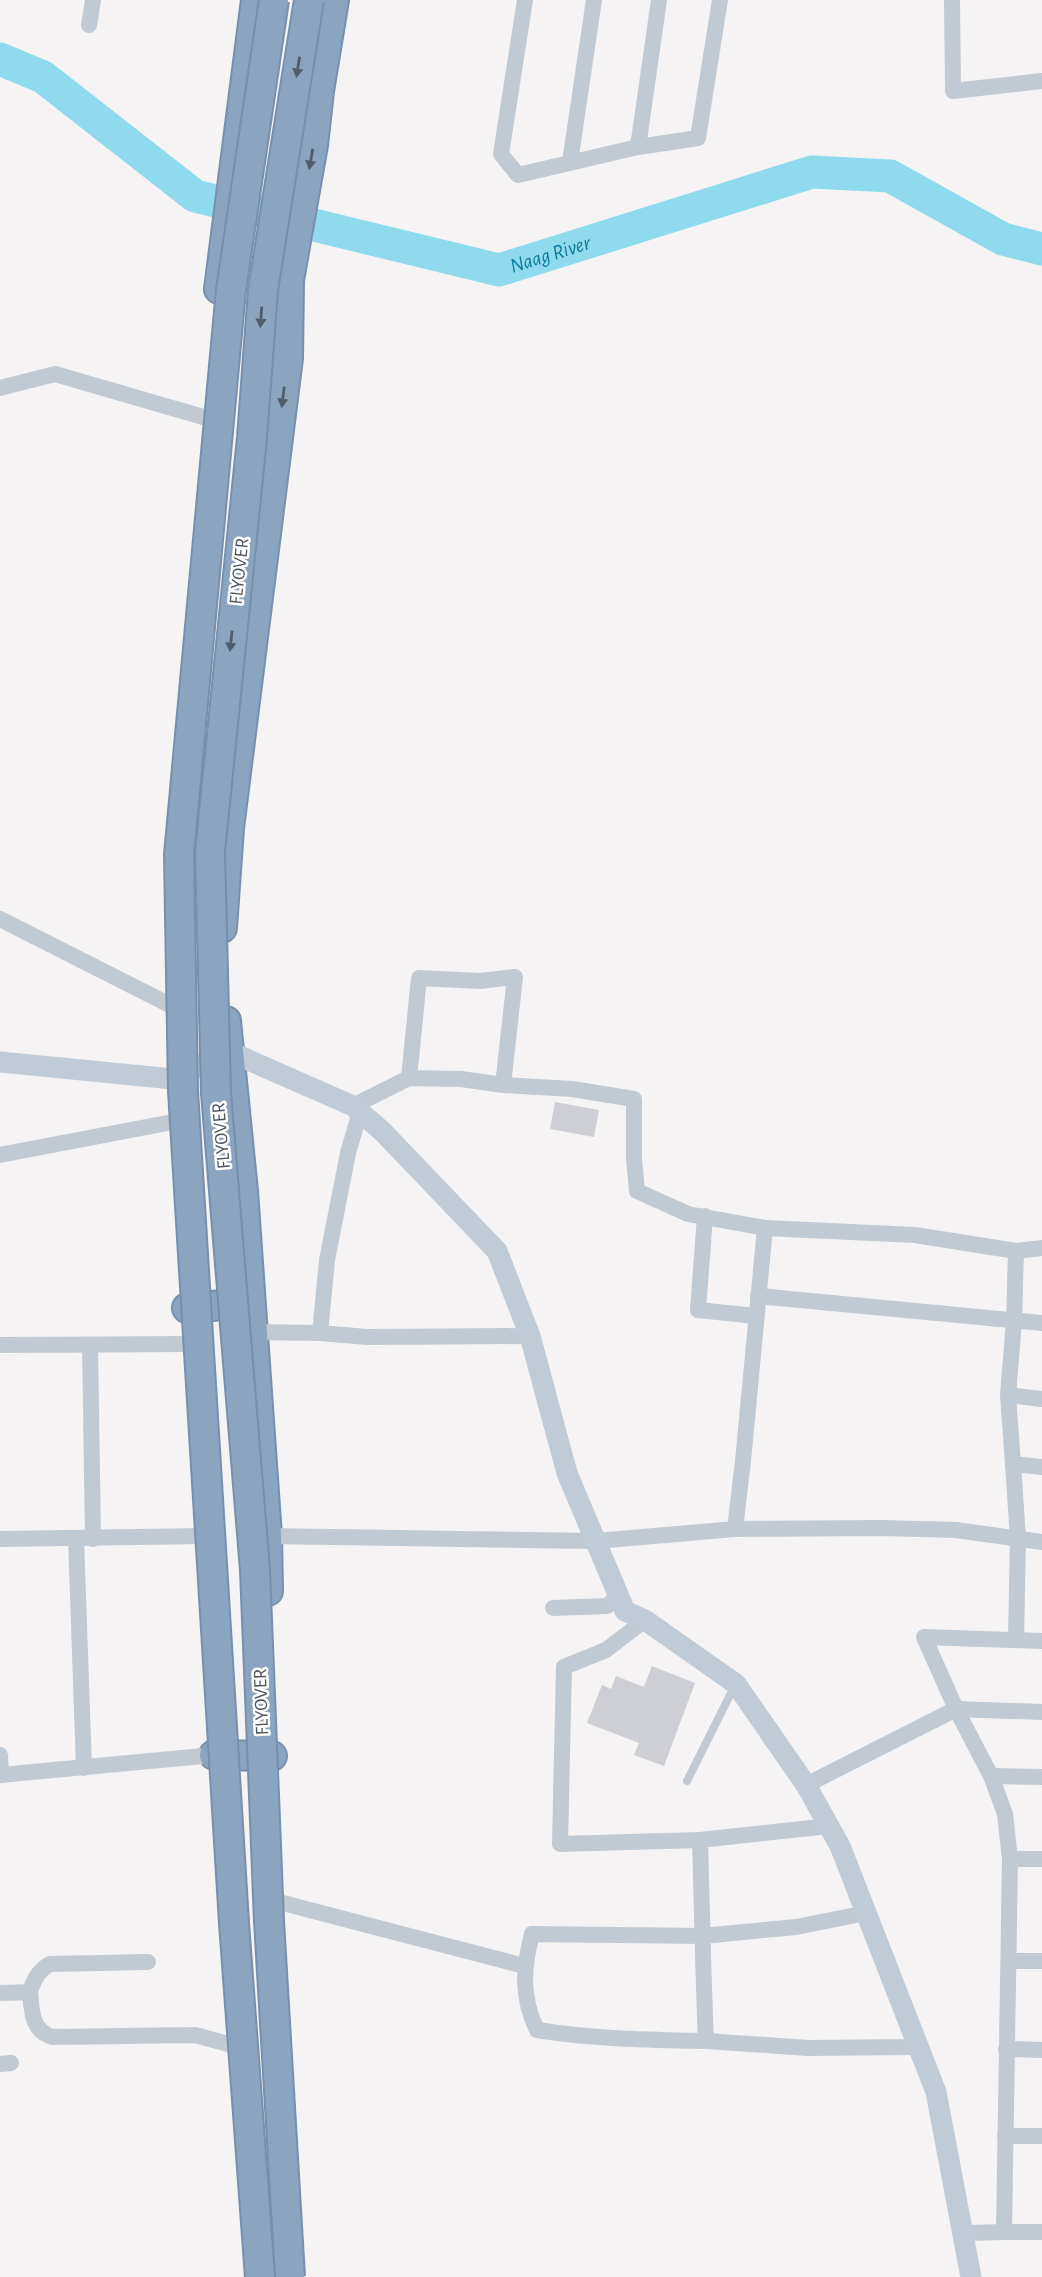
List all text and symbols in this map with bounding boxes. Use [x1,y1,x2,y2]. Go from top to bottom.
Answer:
one-way arrow [292,56,303,78]
one-way arrow [305,148,316,170]
water label: Naag River [507,232,594,277]
one-way arrow [255,306,266,328]
one-way arrow [278,386,289,408]
street label: FLYOVER [227,537,252,605]
one-way arrow [226,630,237,652]
street label: FLYOVER [209,1102,234,1170]
street label: FLYOVER [251,1668,272,1736]

